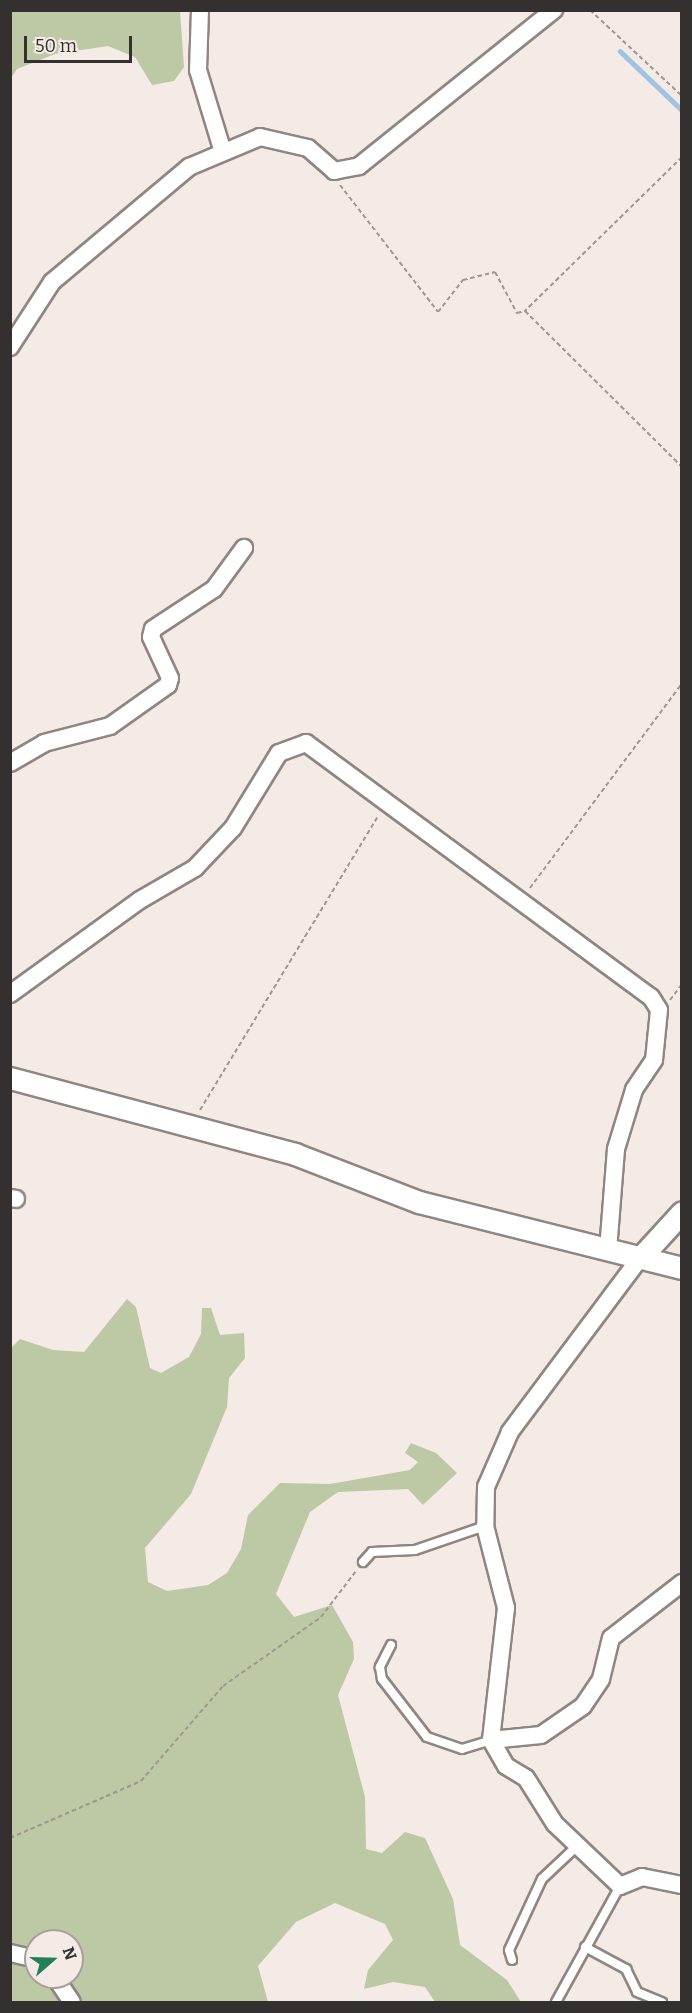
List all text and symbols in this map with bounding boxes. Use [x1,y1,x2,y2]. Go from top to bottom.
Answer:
scale bar [27,24,135,62]
text: 50 m [35,35,77,57]
north arrow [24,1929,84,1989]
text: N [58,1944,81,1962]

